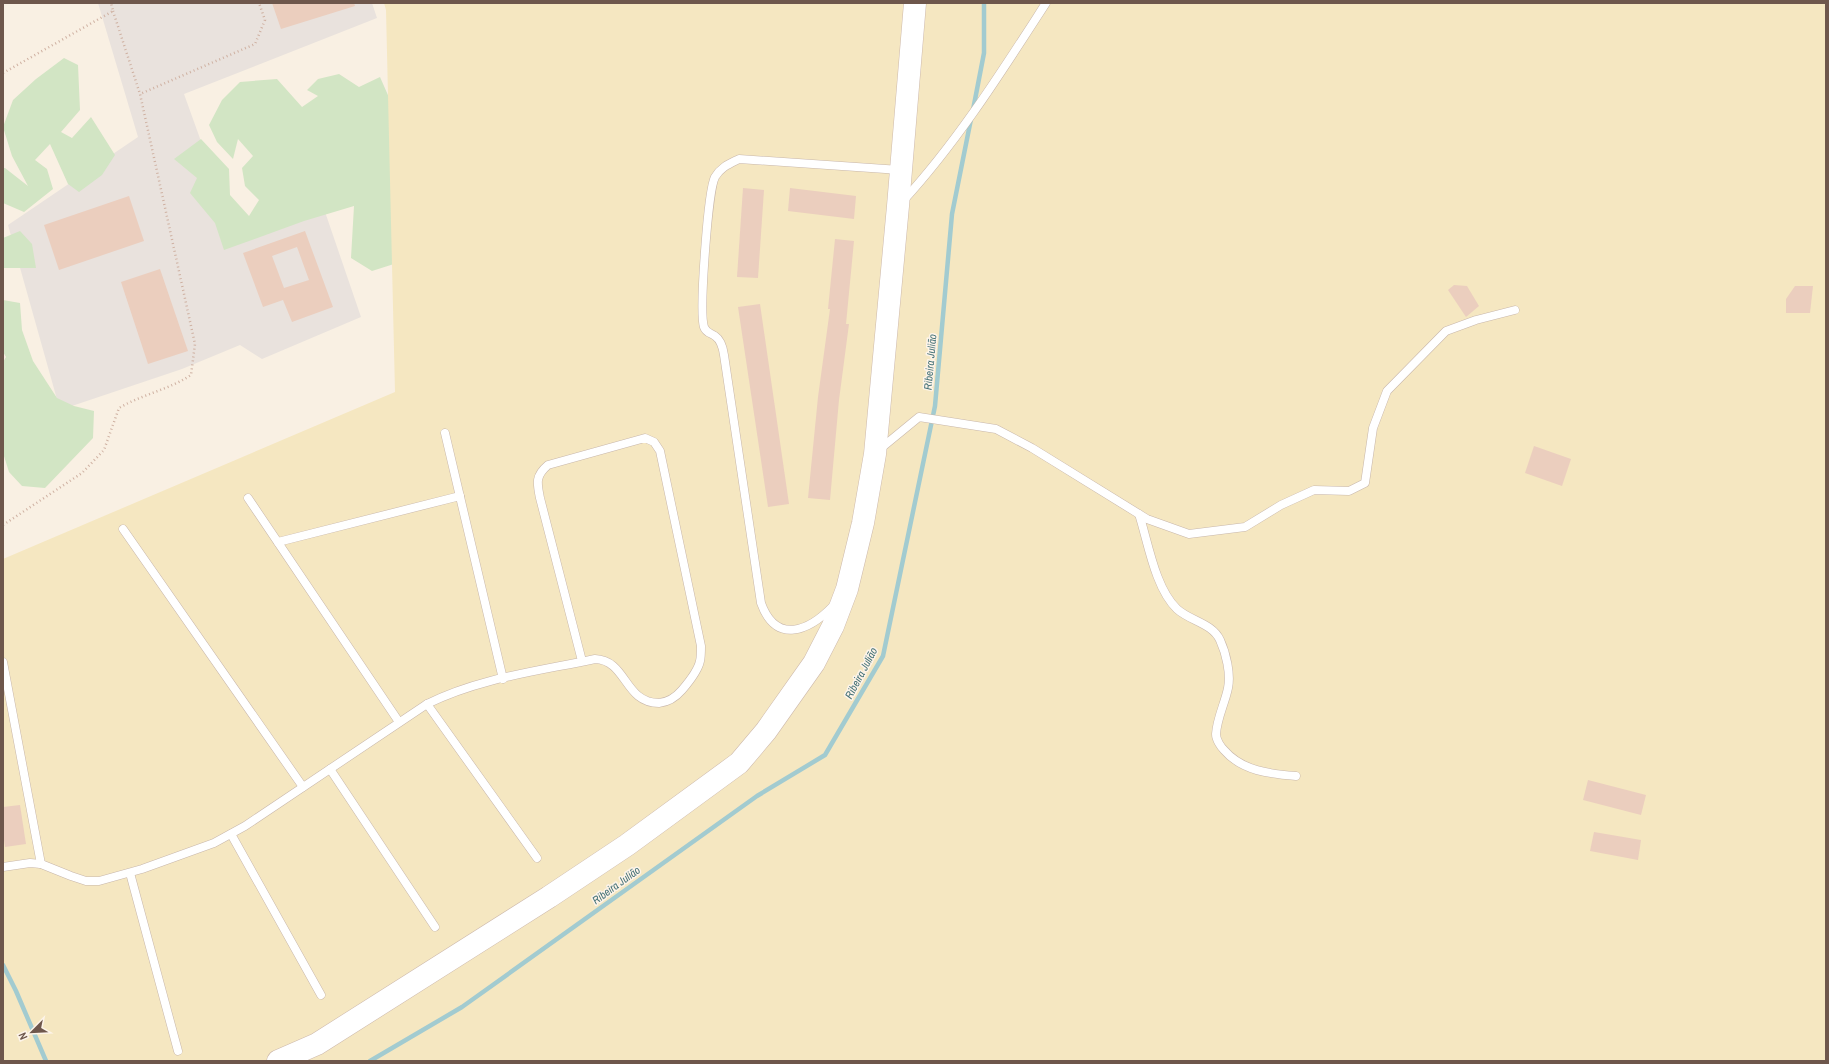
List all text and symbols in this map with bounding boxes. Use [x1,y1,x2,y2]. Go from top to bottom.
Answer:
water label: Ribeira Julião [921,333,939,391]
water label: Ribeira Julião [842,645,880,701]
water label: Ribeira Julião [589,863,643,907]
north arrow [12,1012,52,1052]
text: N [15,1030,31,1042]

